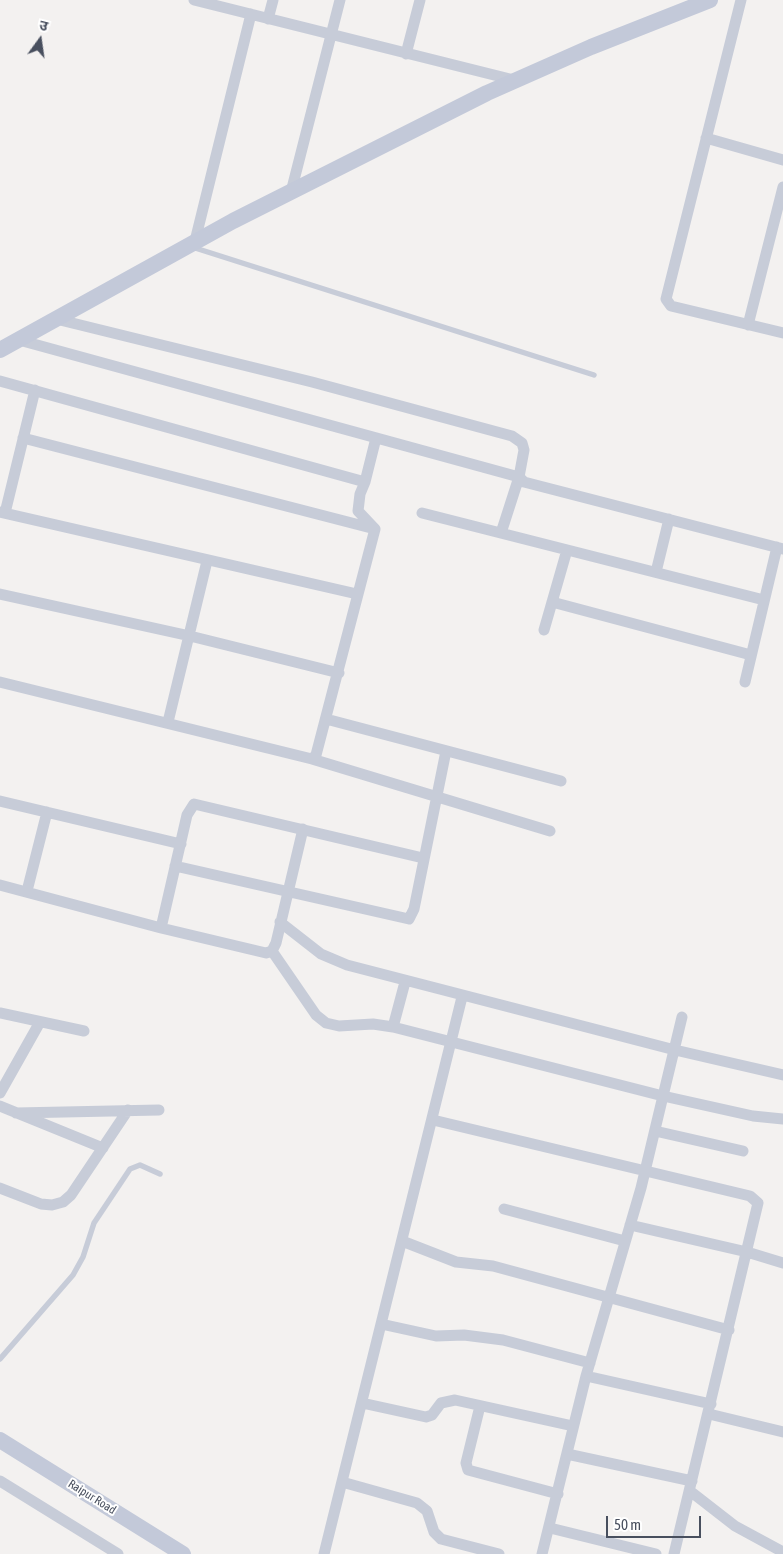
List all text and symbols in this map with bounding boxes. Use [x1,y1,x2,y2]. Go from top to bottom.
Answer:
north arrow [15,15,65,65]
text: उ [38,17,50,34]
street label: Raipur Road [65,1477,119,1517]
scale bar [608,1506,703,1538]
text: 50 m [614,1516,641,1533]

